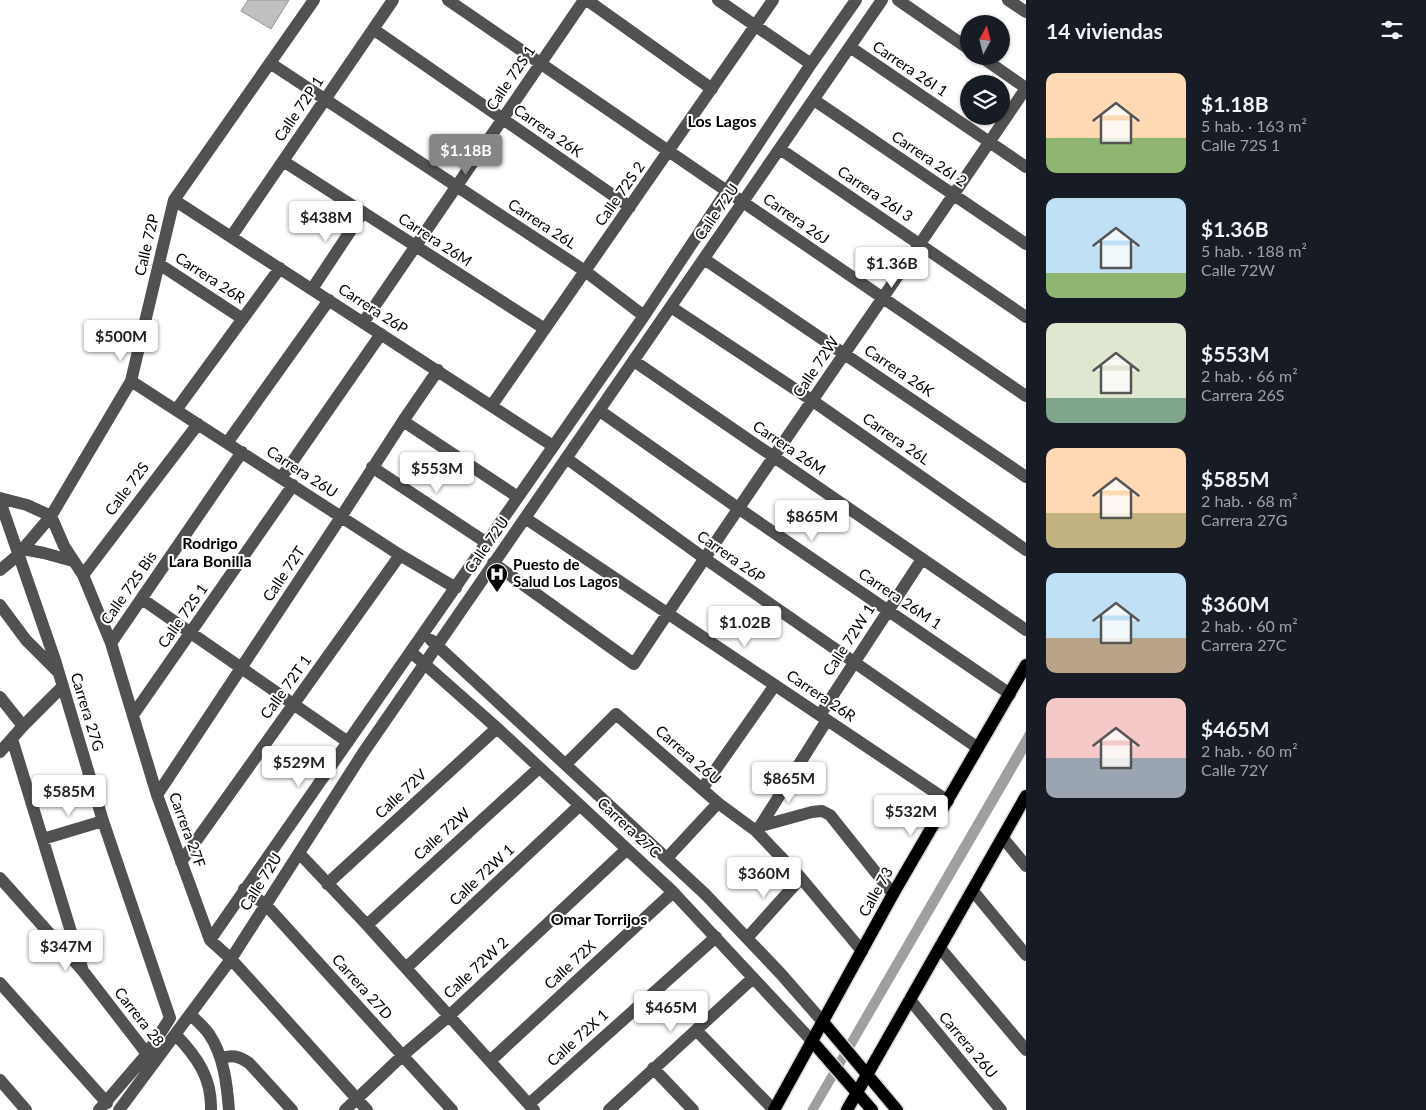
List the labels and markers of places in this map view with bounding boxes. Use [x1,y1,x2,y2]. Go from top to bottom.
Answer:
pin: $1.18B [425,134,507,176]
pin: $438M [291,200,361,243]
pin: $1.36B [851,246,933,289]
pin: $500M [86,320,156,362]
pin: $553M [402,452,472,494]
pin: $865M [777,500,847,542]
place label: Puesto de Salud Los Lagos [513,555,618,590]
hospital icon: Puesto de Salud Los Lagos [485,562,509,593]
pin: $1.02B [704,606,786,648]
pin: $529M [264,746,334,788]
pin: $865M [754,762,824,804]
pin: $585M [34,774,104,817]
pin: $532M [876,794,946,837]
pin: $360M [729,856,799,899]
pin: $347M [31,930,101,972]
pin: $465M [636,990,706,1033]

